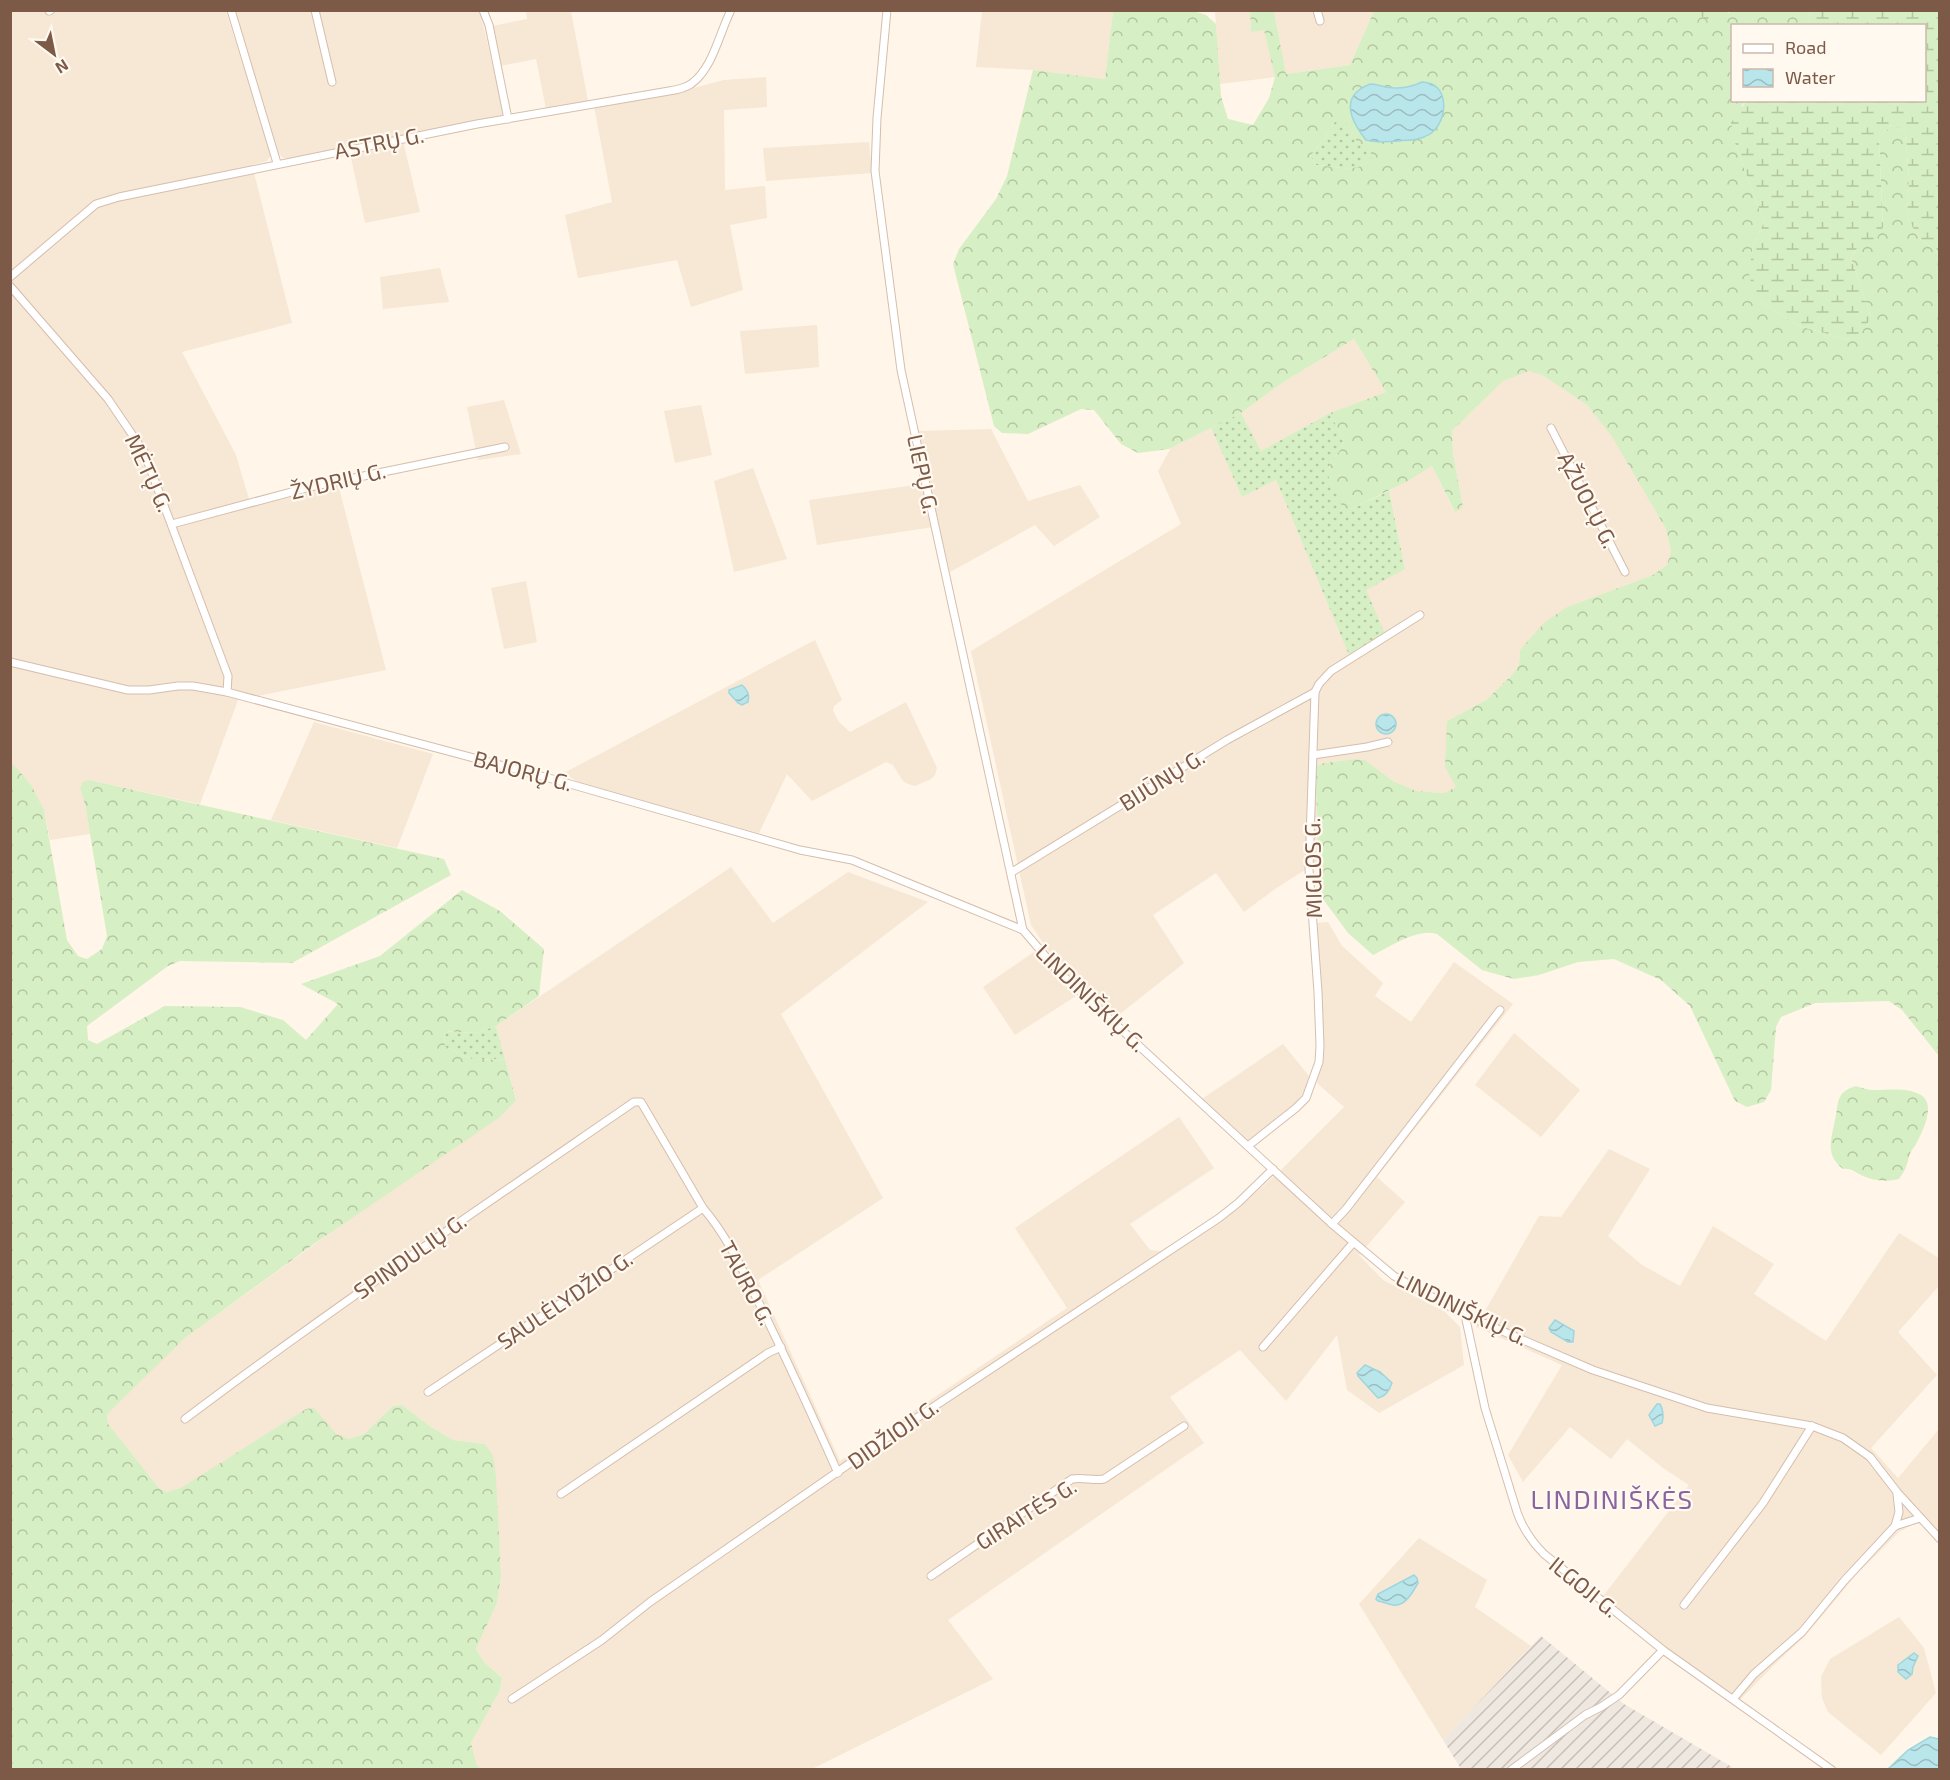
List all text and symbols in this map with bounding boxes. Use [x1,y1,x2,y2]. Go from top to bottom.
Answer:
north arrow [24,24,84,84]
legend [1731,24,1926,102]
text: Road [1785,36,1826,58]
text: N [52,56,72,78]
text: Water [1785,66,1835,88]
street label: ASTRŲ G. [332,121,426,163]
street label: MĖTŲ G. [121,430,179,516]
street label: LIEPŲ G. [903,432,945,516]
street label: ĄŽUOLŲ G. [1554,447,1624,552]
street label: ŽYDRIŲ G. [287,456,388,504]
street label: BIJŪNŲ G. [1114,743,1209,815]
street label: BAJORŲ G. [471,744,576,796]
street label: MIGLOS G. [1298,817,1326,919]
street label: LINDINIŠKIŲ G. [1031,938,1152,1057]
street label: SPINDULIŲ G. [348,1207,471,1303]
street label: TAURO G. [715,1236,781,1329]
street label: SAULĖLYDŽIO G. [492,1244,637,1354]
street label: LINDINIŠKIŲ G. [1392,1264,1533,1350]
street label: DIDŽIOJI G. [842,1393,943,1474]
street label: GIRAITĖS G. [970,1472,1081,1554]
district label: LINDINIŠKĖS [1530,1483,1694,1514]
street label: ILGOJI G. [1545,1550,1625,1622]

